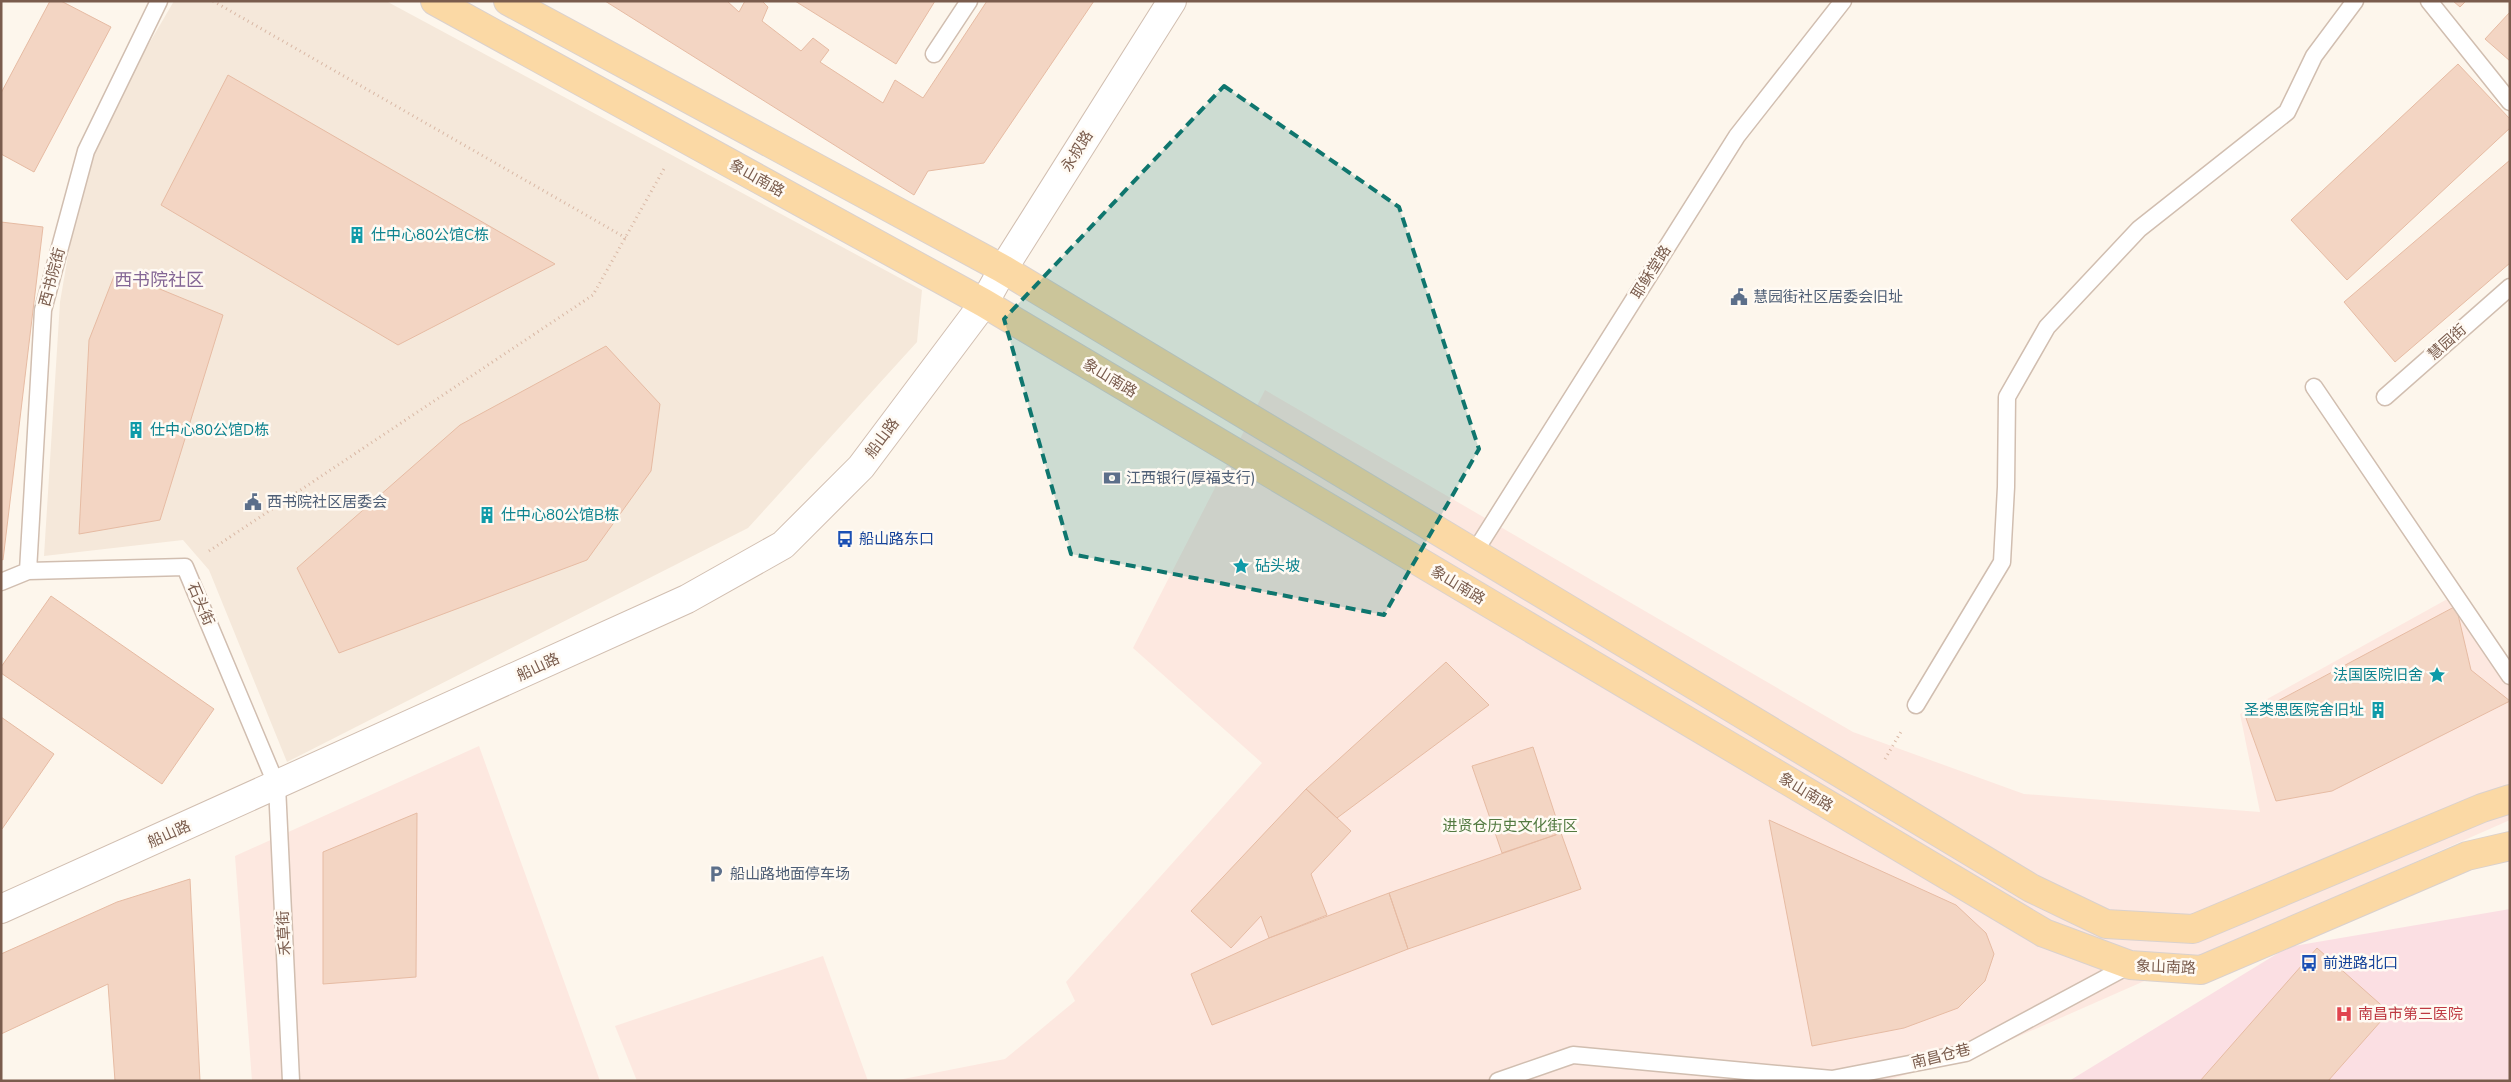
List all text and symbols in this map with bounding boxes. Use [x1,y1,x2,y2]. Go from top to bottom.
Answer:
street label: 永叔路 [1057,127,1097,175]
street label: 象山南路 [726,155,788,201]
building icon: 仕中心80公馆C栋 [347,225,367,245]
place label: 仕中心80公馆C栋 [371,225,489,245]
street label: 耶稣堂路 [1627,241,1675,303]
street label: 西书院街 [35,245,69,309]
district label: 西书院社区 [114,268,204,292]
public building icon: 慧园街社区居委会旧址 [1729,287,1749,307]
place label: 慧园街社区居委会旧址 [1753,287,1903,307]
street label: 慧园街 [2424,320,2470,364]
street label: 象山南路 [1079,354,1141,402]
street label: 船山路 [860,414,904,462]
building icon: 仕中心80公馆D栋 [126,420,146,440]
place label: 仕中心80公馆D栋 [150,420,269,440]
bank icon: 江西银行(厚福支行) [1102,468,1122,488]
place label: 江西银行(厚福支行) [1126,468,1256,488]
public building icon: 西书院社区居委会 [243,492,263,512]
place label: 西书院社区居委会 [267,492,387,512]
building icon: 仕中心80公馆B栋 [477,505,497,525]
place label: 仕中心80公馆B栋 [501,505,619,525]
bus stop icon: 船山路东口 [835,529,855,549]
place label: 船山路东口 [859,529,934,549]
place icon: 砧头坡 [1231,556,1251,576]
place label: 砧头坡 [1255,556,1300,576]
street label: 象山南路 [1427,561,1489,609]
street label: 石头街 [183,579,219,629]
street label: 船山路 [513,648,563,686]
place label: 法国医院旧舍 [2333,665,2423,685]
place icon: 法国医院旧舍 [2427,665,2447,685]
place label: 圣类思医院舍旧址 [2244,700,2364,720]
building icon: 圣类思医院舍旧址 [2368,700,2388,720]
street label: 象山南路 [1775,768,1837,816]
street label: 船山路 [144,816,194,852]
park label: 进贤仓历史文化街区 [1442,816,1578,836]
parking icon: 船山路地面停车场 [706,864,726,884]
place label: 船山路地面停车场 [730,864,850,884]
street label: 禾草街 [273,910,295,956]
bus stop icon: 前进路北口 [2299,953,2319,973]
place label: 前进路北口 [2323,953,2398,973]
street label: 象山南路 [2136,956,2196,978]
hospital icon: 南昌市第三医院 [2334,1004,2354,1024]
place label: 南昌市第三医院 [2358,1004,2463,1024]
street label: 南昌仓巷 [1909,1039,1973,1073]

